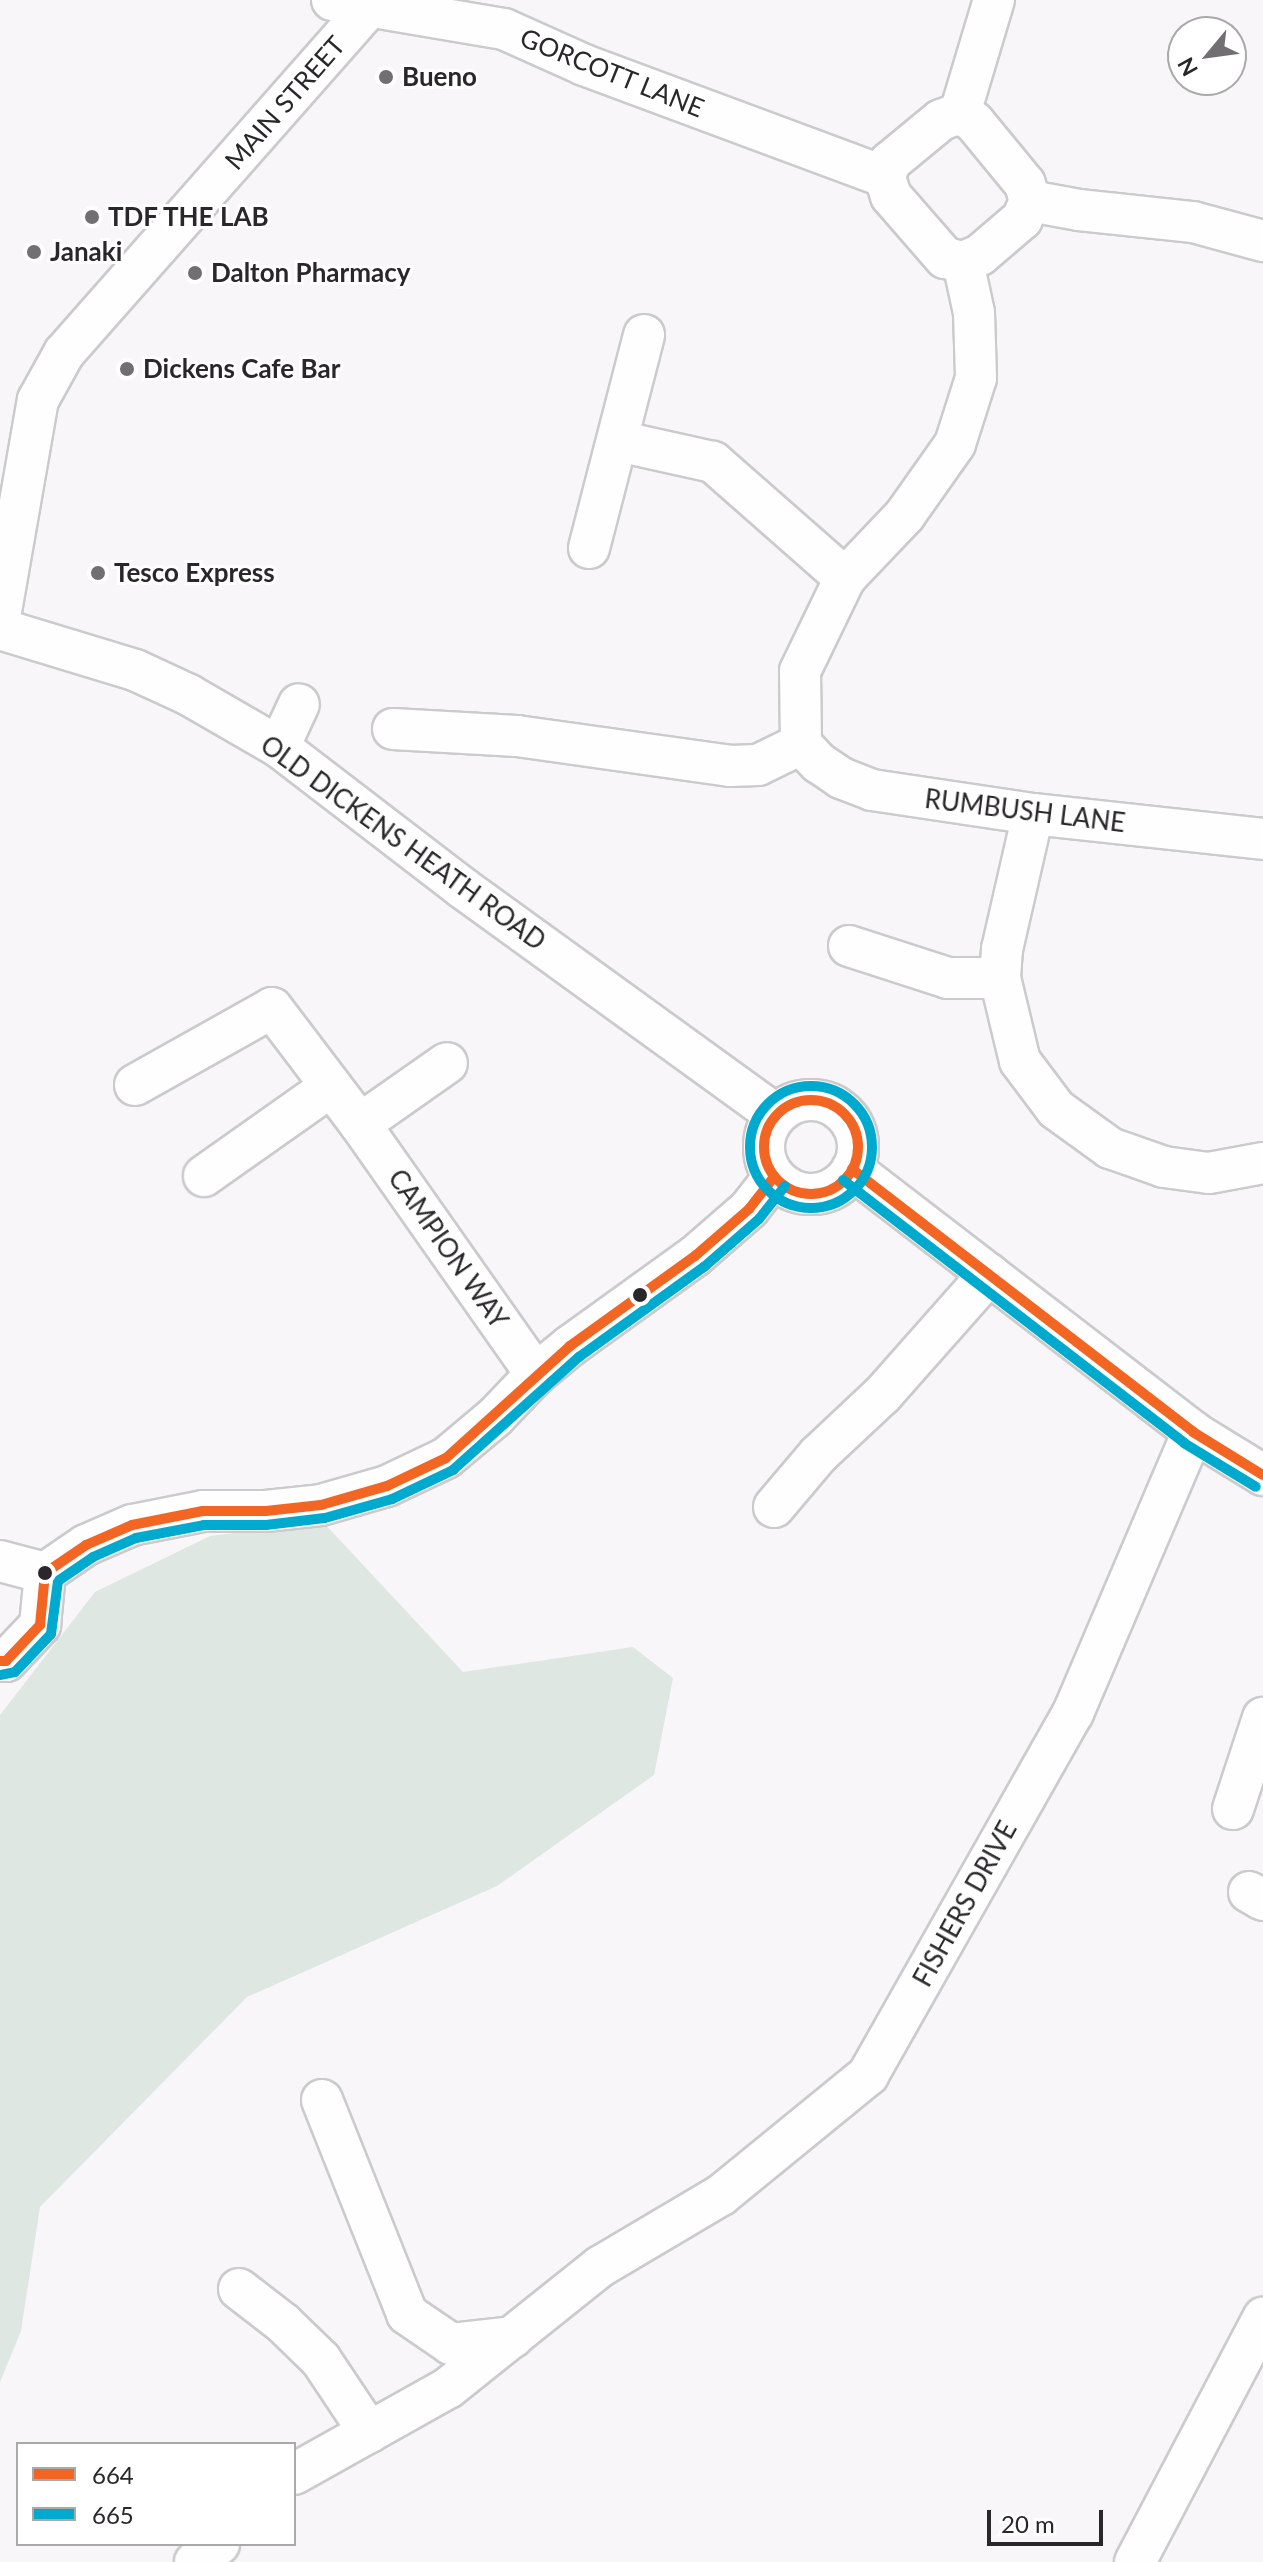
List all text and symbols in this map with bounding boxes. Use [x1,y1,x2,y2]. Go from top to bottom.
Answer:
north arrow [1167,16,1247,96]
street label: GORCOTT LANE [515,22,709,124]
street label: MAIN STREET [219,30,351,176]
text: N [1171,53,1203,81]
place label: Bueno [402,61,477,93]
marker: Bueno [377,68,395,86]
place label: TDF THE LAB [108,201,270,233]
marker: TDF THE LAB [83,208,101,226]
place label: Janaki [50,236,122,268]
marker: Janaki [25,243,43,261]
place label: Dalton Pharmacy [211,257,410,289]
marker: Dalton Pharmacy [186,264,204,282]
place label: Dickens Cafe Bar [143,353,340,385]
marker: Dickens Cafe Bar [118,360,136,378]
place label: Tesco Express [114,557,275,589]
marker: Tesco Express [89,564,107,582]
street label: OLD DICKENS HEATH ROAD [255,729,551,957]
street label: RUMBUSH LANE [923,783,1127,839]
street label: CAMPION WAY [382,1163,514,1335]
unlabelled marker [632,1287,648,1303]
unlabelled marker [37,1565,53,1581]
street label: FISHERS DRIVE [907,1816,1023,1992]
legend [16,2442,296,2546]
text: 664 [92,2460,134,2489]
scale bar [991,2494,1107,2544]
text: 665 [92,2500,134,2529]
text: 20 m [1001,2509,1055,2538]

